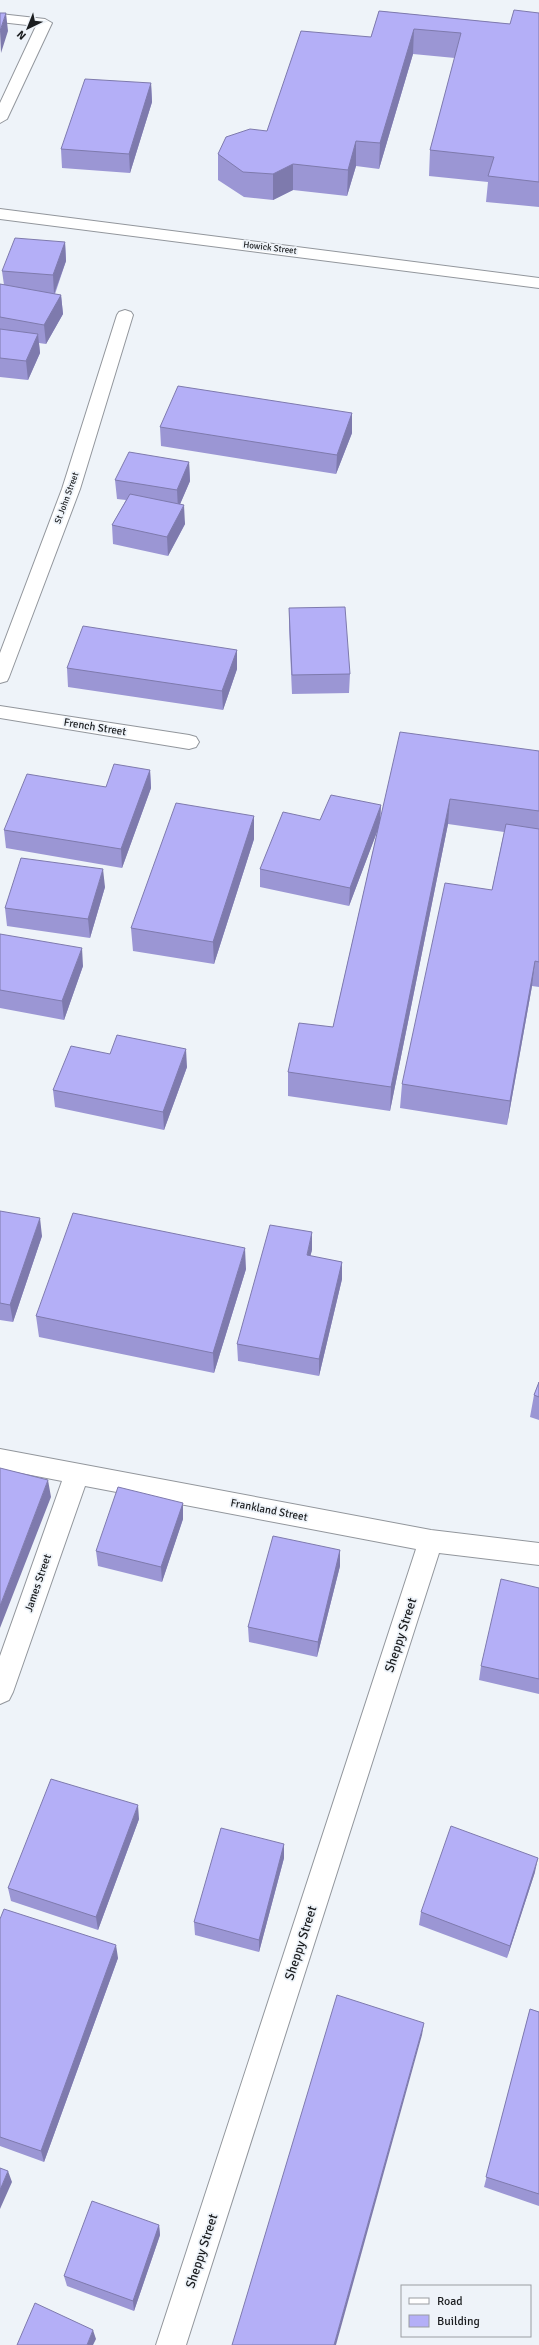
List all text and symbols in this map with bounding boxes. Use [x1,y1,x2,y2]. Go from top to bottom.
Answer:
north arrow [8,8,48,48]
text: N [14,28,29,42]
street label: Howick Street [243,239,297,257]
street label: St John Street [53,471,81,525]
street label: French Street [63,716,127,738]
street label: Frankland Street [229,1496,309,1524]
street label: James Street [22,1552,54,1614]
street label: Sheppy Street [381,1595,421,1674]
street label: Sheppy Street [281,1903,321,1982]
street label: Sheppy Street [182,2211,222,2290]
legend [401,2285,531,2337]
text: Road [437,2294,463,2309]
text: Building [437,2314,480,2329]

